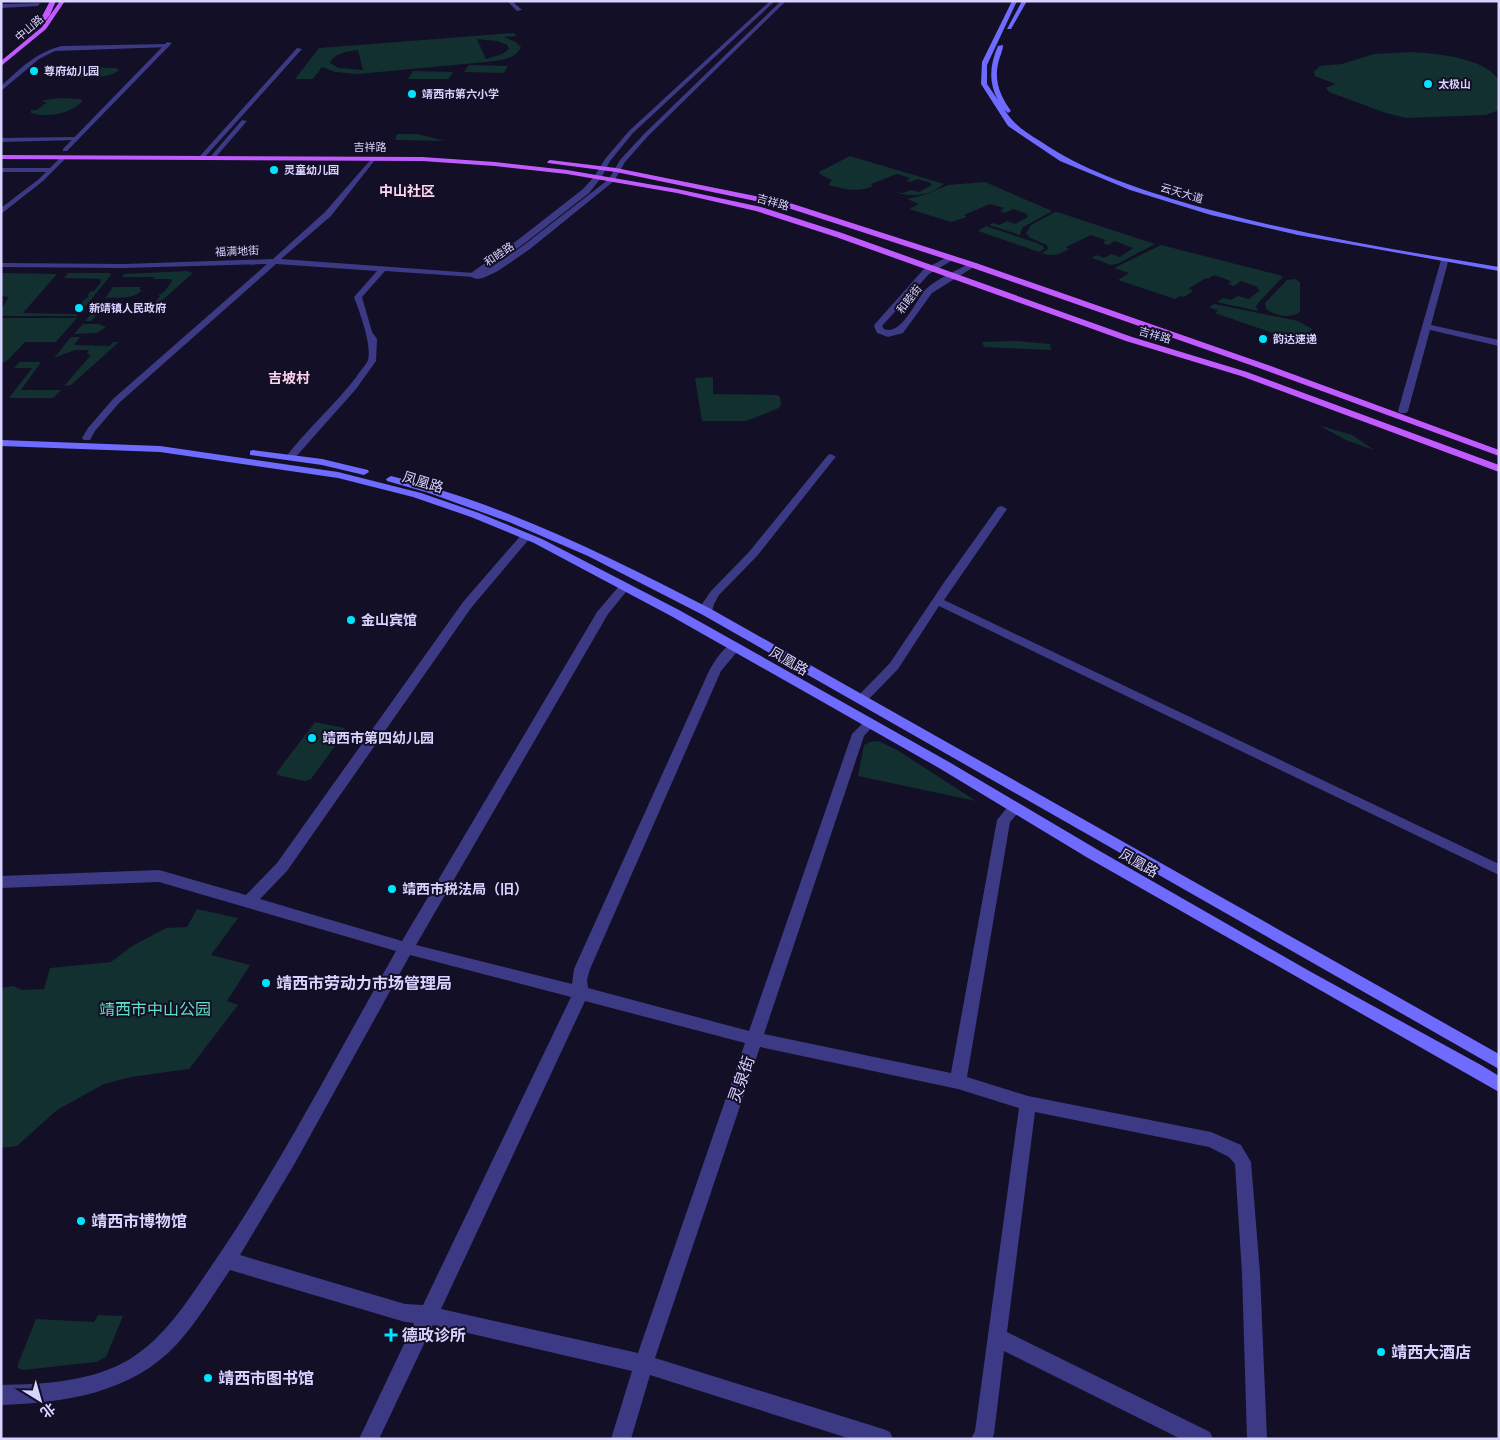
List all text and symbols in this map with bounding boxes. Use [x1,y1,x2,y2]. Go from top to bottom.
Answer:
street label: 中山路 [13,13,46,44]
marker: 尊府幼儿园 [28,65,40,77]
place label: 尊府幼儿园 [44,65,99,78]
marker: 太极山 [1422,78,1434,90]
place label: 太极山 [1438,78,1471,91]
marker: 靖西市第六小学 [406,88,418,100]
place label: 靖西市第六小学 [422,88,499,101]
street label: 吉祥路 [354,141,387,154]
marker: 灵童幼儿园 [268,164,280,176]
place label: 灵童幼儿园 [284,164,339,177]
street label: 云天大道 [1159,181,1205,206]
district label: 中山社区 [379,183,435,199]
street label: 吉祥路 [755,192,791,213]
street label: 和睦路 [482,240,517,269]
street label: 福满地街 [215,244,259,259]
street label: 和睦街 [894,282,925,316]
marker: 新靖镇人民政府 [73,302,85,314]
place label: 新靖镇人民政府 [89,302,166,315]
street label: 吉祥路 [1137,325,1173,346]
marker: 韵达速递 [1257,333,1269,345]
place label: 韵达速递 [1273,333,1317,346]
district label: 吉坡村 [268,370,310,386]
street label: 凤凰路 [401,468,445,496]
place label: 金山宾馆 [361,612,417,628]
marker: 金山宾馆 [345,614,357,626]
street label: 凤凰路 [767,644,811,678]
place label: 靖西市第四幼儿园 [322,730,434,746]
marker: 靖西市第四幼儿园 [306,732,318,744]
street label: 凤凰路 [1117,846,1161,880]
place label: 靖西市税法局（旧） [402,881,528,897]
marker: 靖西市税法局（旧） [386,883,398,895]
place label: 靖西市劳动力市场管理局 [276,974,452,993]
marker: 靖西市劳动力市场管理局 [260,977,272,989]
park label: 靖西市中山公园 [99,1000,211,1019]
street label: 灵泉街 [725,1053,758,1105]
place label: 靖西市博物馆 [91,1212,187,1231]
marker: 靖西市博物馆 [75,1215,87,1227]
place label: 德政诊所 [402,1326,466,1345]
marker: 德政诊所 [384,1328,398,1342]
place label: 靖西大酒店 [1391,1343,1471,1362]
marker: 靖西大酒店 [1375,1346,1387,1358]
place label: 靖西市图书馆 [218,1369,314,1388]
marker: 靖西市图书馆 [202,1372,214,1384]
north arrow [15,1375,65,1425]
text: 北 [37,1400,58,1421]

